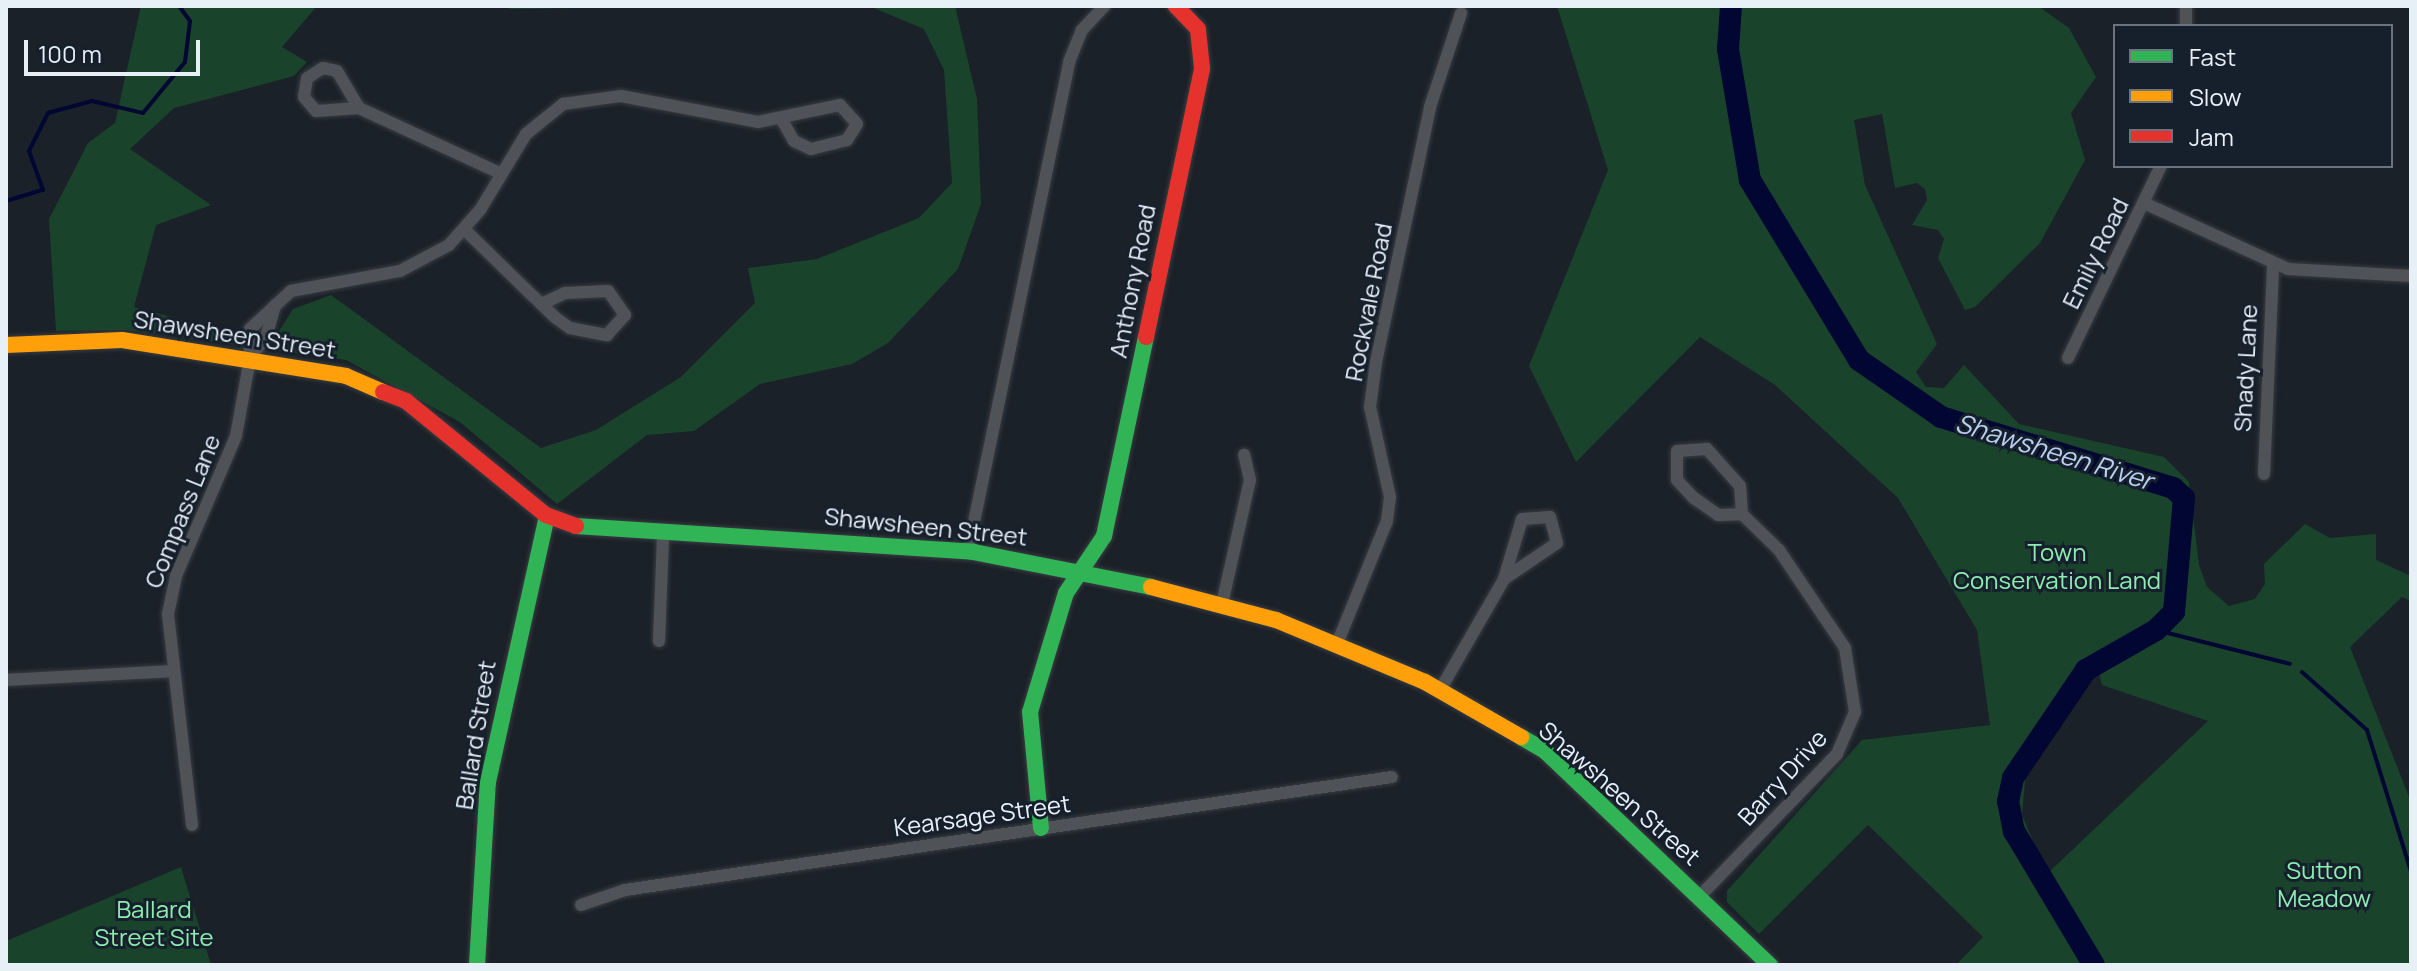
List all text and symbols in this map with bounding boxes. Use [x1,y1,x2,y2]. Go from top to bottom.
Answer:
scale bar [28,24,204,74]
legend [2113,24,2393,168]
text: 100 m [38,37,102,70]
text: Fast [2189,40,2236,73]
text: Slow [2189,80,2242,113]
text: Jam [2189,120,2234,153]
street label: Emily Road [2056,193,2134,313]
street label: Anthony Road [1103,202,1161,360]
street label: Rockvale Road [1339,220,1397,384]
street label: Shady Lane [2227,303,2263,433]
street label: Shawsheen Street [132,304,338,364]
water label: Shawsheen River [1952,407,2156,497]
street label: Compass Lane [138,430,226,592]
street label: Shawsheen Street [823,501,1029,551]
park label: Town Conservation Land [1953,538,2161,594]
street label: Ballard Street [449,658,501,812]
street label: Shawsheen Street [1534,715,1706,871]
street label: Barry Drive [1732,723,1832,831]
street label: Kearsage Street [892,788,1072,842]
park label: Sutton Meadow [2277,856,2371,912]
park label: Ballard Street Site [95,895,213,951]

